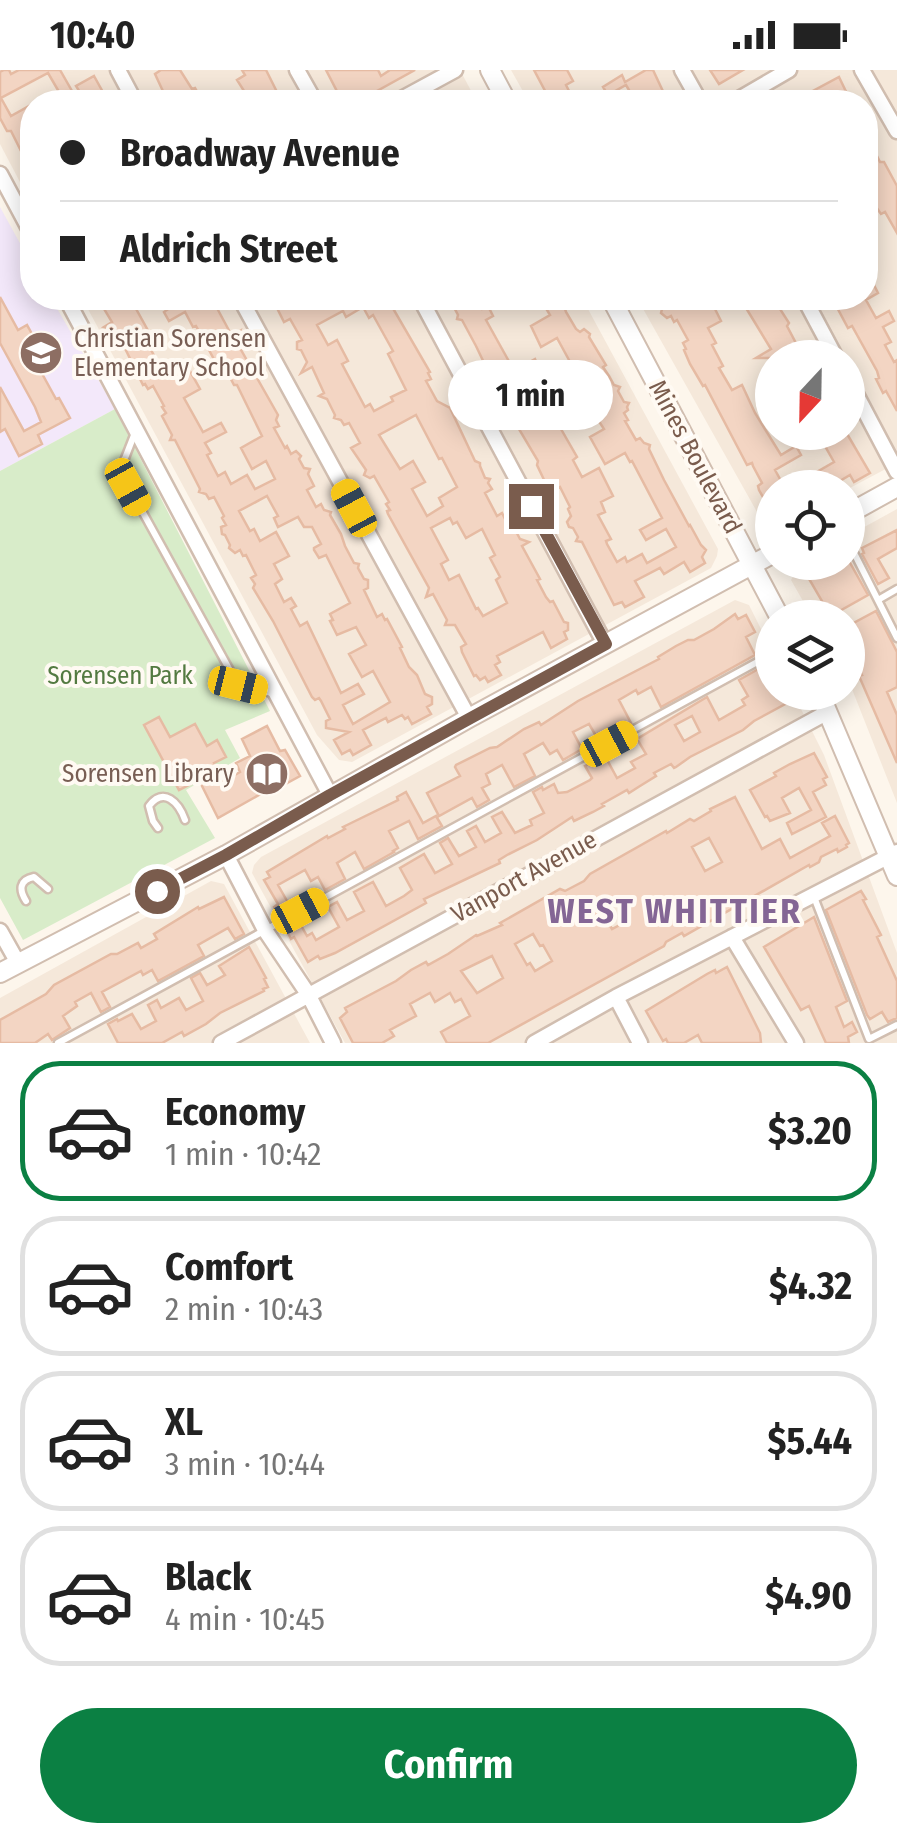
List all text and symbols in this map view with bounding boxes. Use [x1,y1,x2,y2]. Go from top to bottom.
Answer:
text: 10:40 [50,12,136,58]
text: Broadway Avenue [120,130,400,176]
text: Aldrich Street [120,226,338,272]
place label: Christian Sorensen Elementary School [74,324,266,383]
school or university icon: Christian Sorensen Elementary School [18,330,64,376]
north arrow [755,340,865,450]
map controls [755,340,865,710]
callout: 1 min [448,361,614,431]
street label: Mines Boulevard [642,375,748,539]
text: 1 min [496,376,565,414]
car [100,453,156,521]
button: locate [755,470,865,580]
car [327,474,381,542]
route end [509,484,554,529]
button: layers [755,600,865,710]
park label: Sorensen Park [47,661,193,691]
car [205,663,271,707]
car [575,717,643,771]
library icon: Sorensen Library [244,751,290,797]
place label: Sorensen Library [62,759,234,789]
street label: Vanport Avenue [446,825,602,929]
route start [135,869,180,914]
car [266,884,334,938]
district label: WEST WHITTIER [547,890,803,932]
icon: car [45,1086,135,1176]
text: Economy [165,1089,305,1135]
text: $3.20 [768,1108,852,1154]
text: 1 min · 10:42 [165,1135,321,1173]
icon: car [45,1241,135,1331]
text: Comfort [165,1244,293,1290]
text: $4.32 [769,1263,852,1309]
text: 2 min · 10:43 [165,1290,323,1328]
icon: car [45,1396,135,1486]
text: XL [165,1399,203,1445]
text: $5.44 [767,1418,852,1464]
text: 3 min · 10:44 [165,1445,325,1483]
icon: car [45,1551,135,1641]
text: Black [165,1554,251,1600]
text: $4.90 [765,1573,852,1619]
text: 4 min · 10:45 [165,1600,325,1638]
button: Confirm [40,1708,857,1823]

